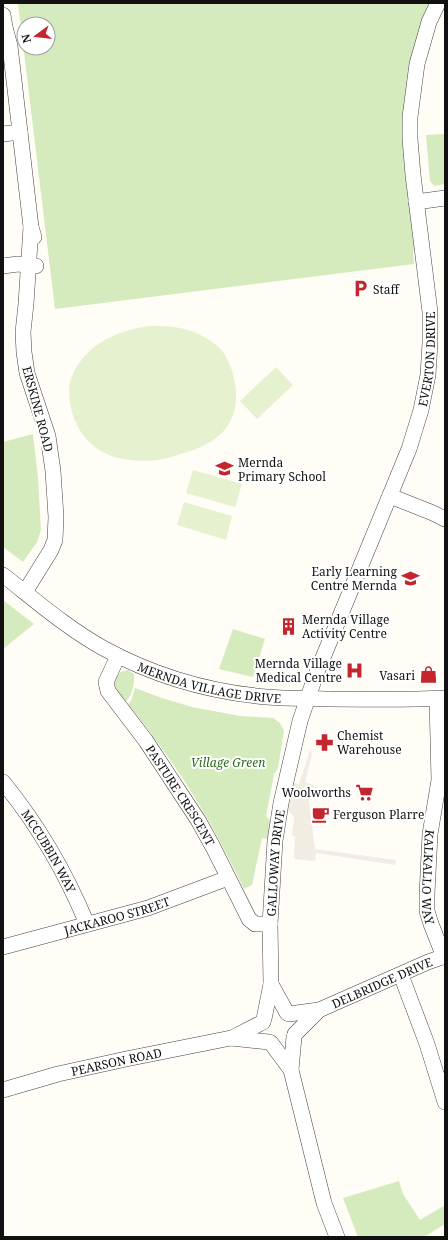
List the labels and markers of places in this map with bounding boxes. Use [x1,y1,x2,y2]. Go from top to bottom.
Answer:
parking icon: Staff [350,279,370,299]
place label: Staff [373,281,401,298]
place label: Mernda Primary School [238,454,326,485]
school or university icon: Mernda Primary School [215,459,235,479]
place label: Early Learning Centre Mernda [311,563,398,594]
school or university icon: Early Learning Centre Mernda [400,568,420,588]
place label: Mernda Village Activity Centre [302,611,389,642]
building icon: Mernda Village Activity Centre [279,616,299,636]
place label: Mernda Village Medical Centre [255,655,342,686]
hospital icon: Mernda Village Medical Centre [345,660,365,680]
shop icon: Vasari [418,665,438,685]
place label: Vasari [379,667,415,684]
place label: Chemist Warehouse [337,727,402,758]
pharmacy icon: Chemist Warehouse [314,732,334,752]
supermarket icon: Woolworths [354,782,374,802]
place label: Woolworths [281,784,351,801]
cafe icon: Ferguson Plarre [310,804,330,824]
place label: Ferguson Plarre [333,806,424,823]

